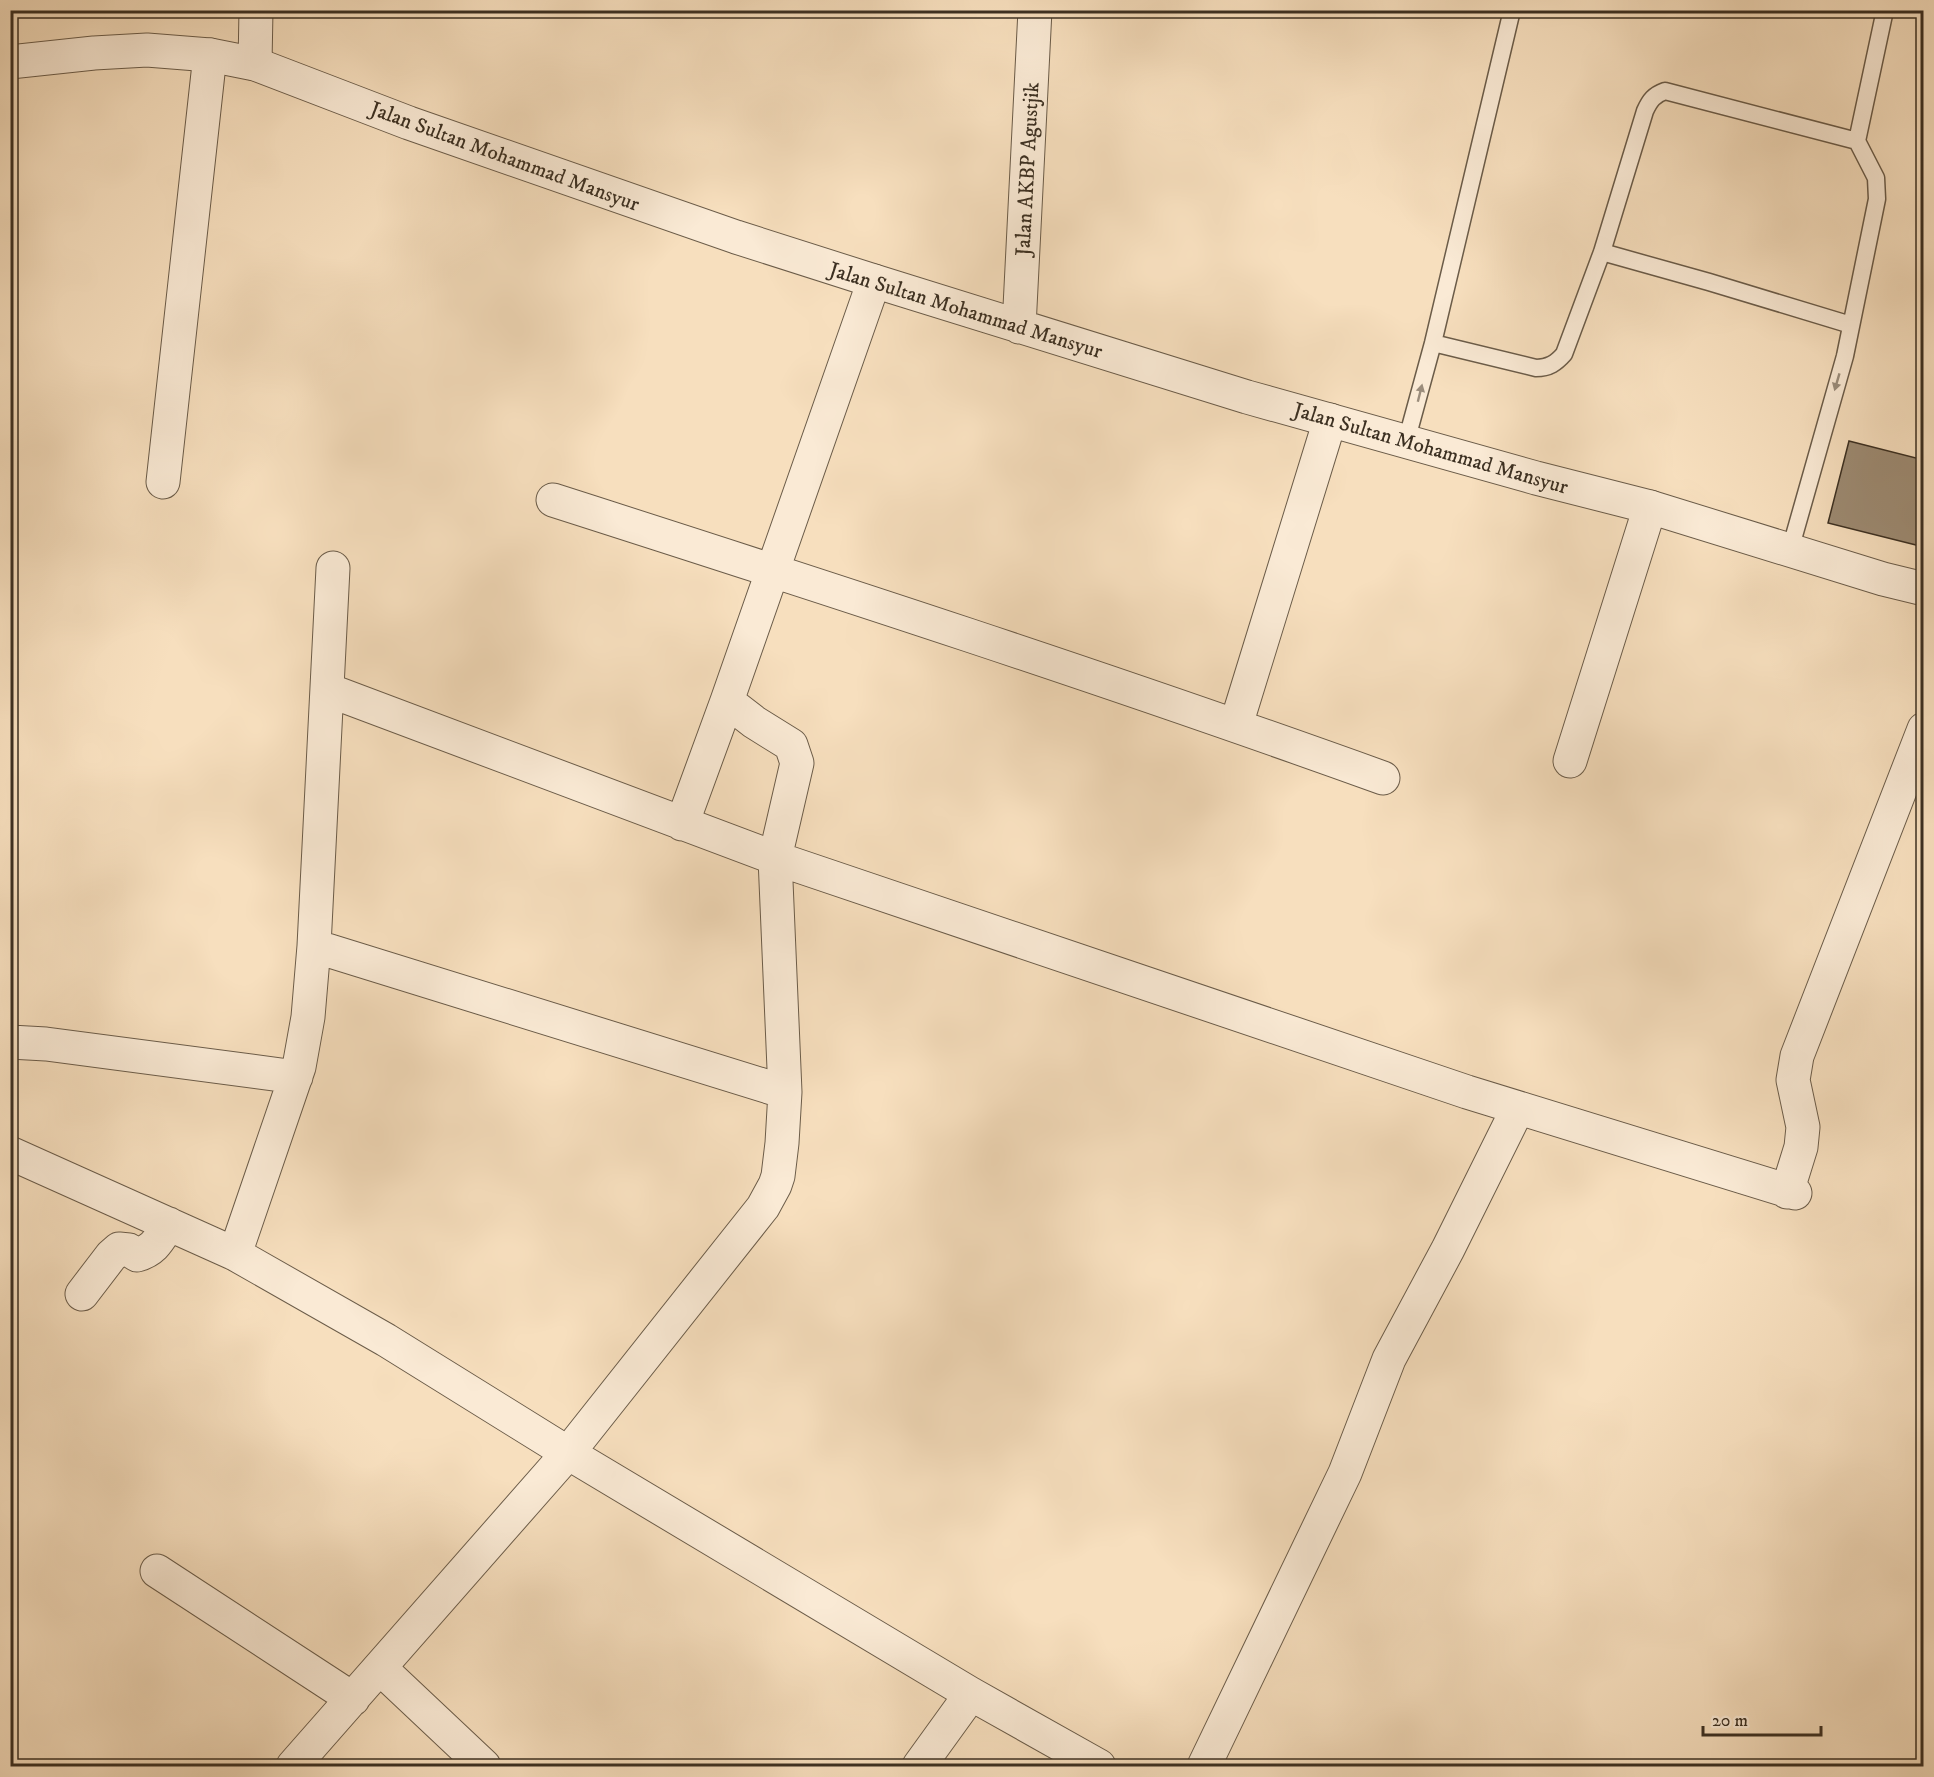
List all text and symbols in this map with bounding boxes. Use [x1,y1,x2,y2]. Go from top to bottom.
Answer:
street label: Jalan AKBP Agustjik [1010,81,1046,259]
street label: Jalan Sultan Mohammad Mansyur [365,95,643,218]
street label: Jalan Sultan Mohammad Mansyur [824,256,1106,365]
one-way arrow [1832,373,1841,391]
one-way arrow [1416,383,1425,401]
street label: Jalan Sultan Mohammad Mansyur [1288,397,1571,501]
scale bar [1703,1699,1822,1737]
text: 20 m [1712,1710,1748,1732]

